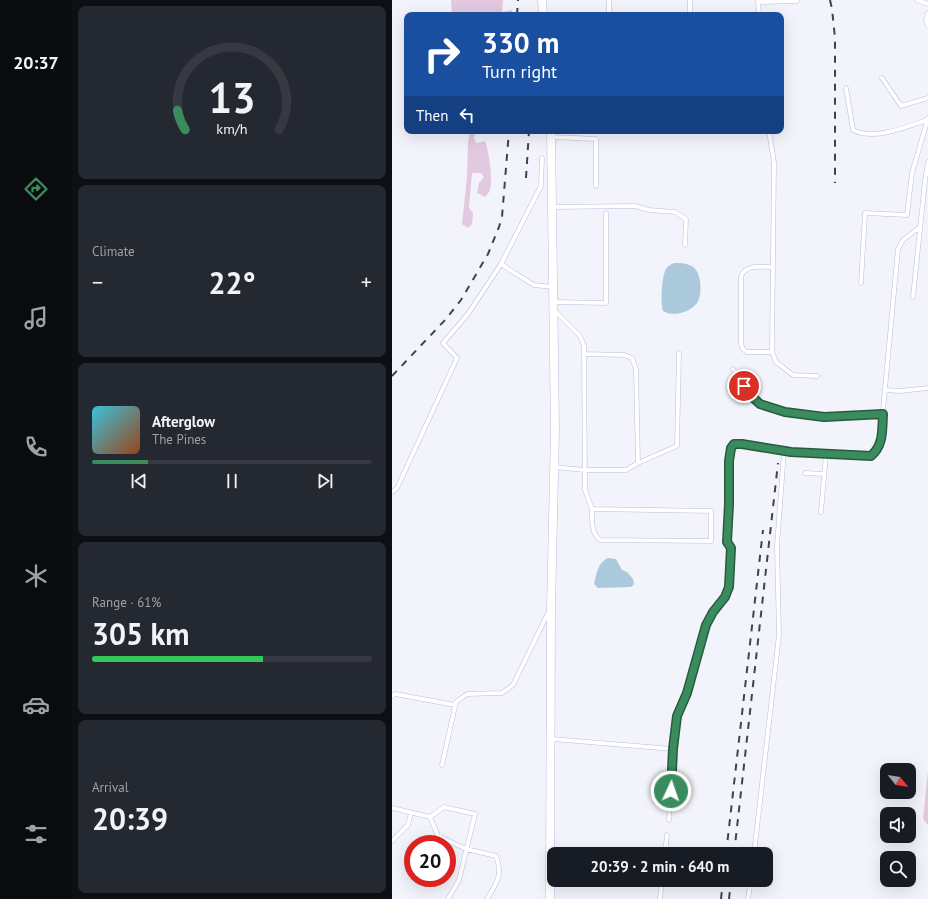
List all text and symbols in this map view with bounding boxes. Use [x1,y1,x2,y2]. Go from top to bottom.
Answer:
text: 330 m [482,24,559,61]
icon: right [416,28,468,80]
text: 20:37 [13,51,59,74]
text: Turn right [482,60,557,83]
text: 13 [208,71,256,124]
icon: left [456,104,478,126]
text: Then [416,106,448,125]
text: km/h [216,119,248,138]
icon: directions [22,175,50,203]
text: Climate [92,243,135,260]
text: 22° [208,263,256,302]
text: − [92,268,103,296]
text: + [361,268,372,296]
icon: music [22,304,50,332]
pin [727,369,761,403]
icon: arrive [733,375,755,397]
text: Afterglow [152,412,215,431]
text: The Pines [152,431,206,448]
icon: phone [22,433,50,461]
icon: previous [128,470,150,492]
icon: pause [221,470,243,492]
icon: next [314,470,336,492]
icon: climate [22,562,50,590]
text: Range · 61% [92,594,161,611]
text: 305 km [92,614,190,653]
icon: car [22,691,50,719]
north arrow [880,763,916,799]
map controls [880,763,916,887]
position arrow [650,770,692,812]
text: Arrival [92,779,128,796]
text: 20:39 [92,799,168,838]
button: sound [880,807,916,843]
icon: filters [22,820,50,848]
speed limit sign: 20 [404,835,456,887]
button: search [880,851,916,887]
text: 20:39 · 2 min · 640 m [591,857,729,876]

